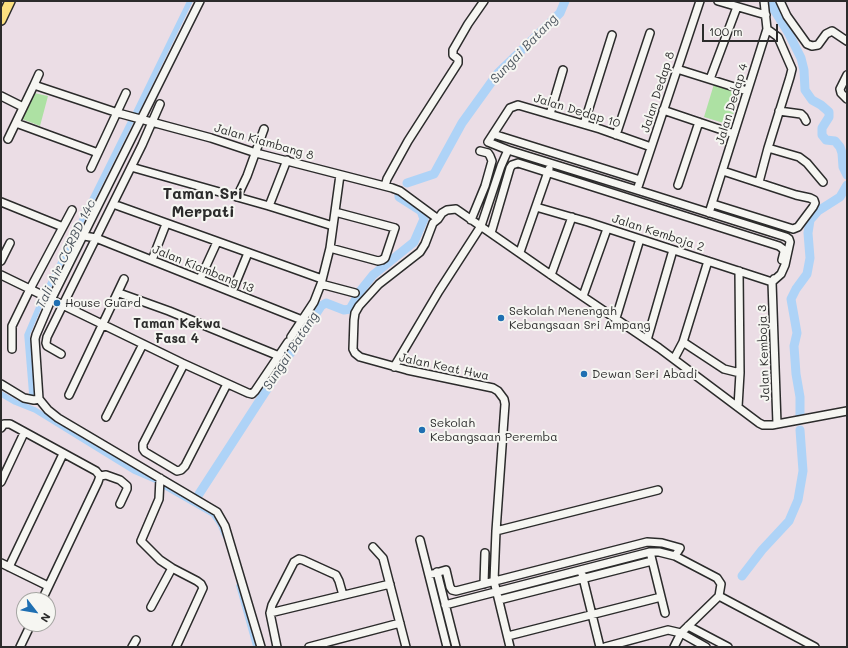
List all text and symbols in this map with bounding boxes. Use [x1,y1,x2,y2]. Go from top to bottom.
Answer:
water label: Sungai Batang [487,11,561,87]
scale bar [704,16,780,42]
text: 100 m [709,23,743,39]
street label: Jalan Dedap 8 [638,50,678,134]
street label: Jalan Dedap 4 [713,62,751,146]
street label: Jalan Dedap 10 [532,91,622,131]
street label: Jalan Kiambang 8 [213,121,315,163]
district label: Taman Sri Merpati [163,184,243,222]
water label: Tali Air CCRBD 14c [33,197,99,311]
street label: Jalan Kemboja 2 [610,211,706,255]
street label: Jalan Kiambang 13 [150,242,256,296]
place label: House Guard [65,296,141,310]
marker: House Guard [52,298,62,308]
place label: Sekolah Menengah Kebangsaan Sri Ampang [509,304,650,332]
street label: Jalan Kemboja 3 [755,305,773,401]
water label: Sungai Batang [260,309,322,393]
marker: Sekolah Menengah Kebangsaan Sri Ampang [496,313,506,323]
district label: Taman Kekwa Fasa 4 [133,316,221,347]
street label: Jalan Keat Hwa [398,350,490,384]
place label: Dewan Seri Abadi [592,367,697,381]
marker: Dewan Seri Abadi [579,369,589,379]
place label: Sekolah Kebangsaan Peremba [430,416,558,444]
marker: Sekolah Kebangsaan Peremba [417,425,427,435]
north arrow [16,592,56,632]
text: N [37,610,54,625]

